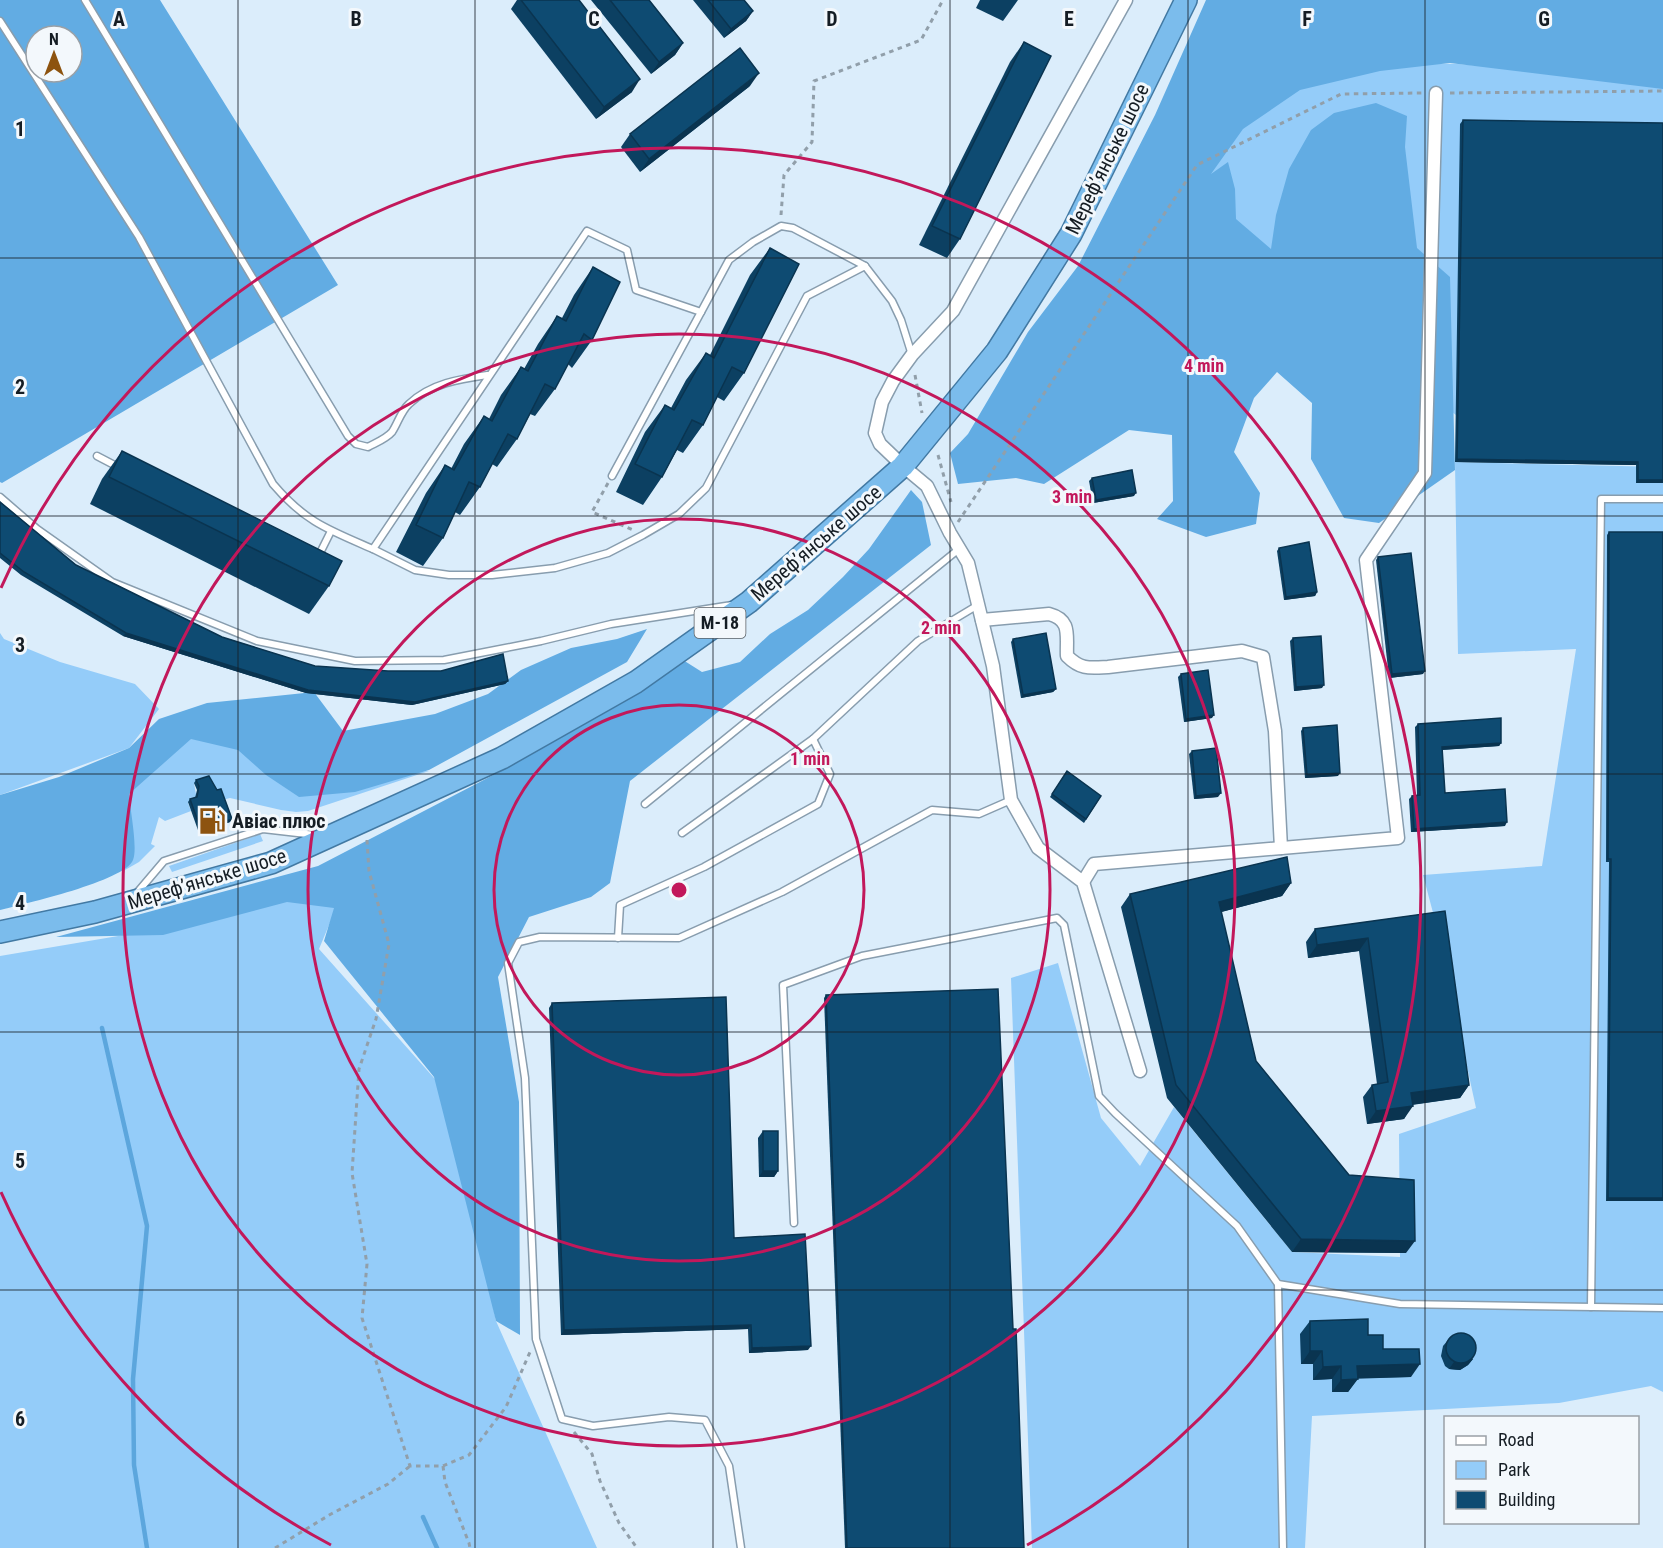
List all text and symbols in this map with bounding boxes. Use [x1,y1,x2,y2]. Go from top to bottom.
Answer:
text: A [113,7,125,31]
text: B [350,7,362,31]
text: C [588,7,600,31]
text: D [826,7,838,31]
text: E [1064,7,1074,31]
text: F [1302,7,1312,31]
text: G [1538,7,1550,31]
north arrow [24,24,84,84]
text: N [49,30,59,49]
street label: Мереф’янське шосе [1060,80,1154,238]
text: 1 [15,117,25,141]
text: 4 min [1184,355,1224,376]
text: 2 [15,375,25,399]
street label: Мереф’янське шосе [746,480,886,606]
text: 3 min [1052,486,1092,507]
road number: М-18 [694,608,746,638]
text: 2 min [921,617,961,638]
text: 3 [15,633,25,657]
text: 1 min [790,748,830,769]
fuel station icon: Авіас плюс [197,806,227,836]
place label: Авіас плюс [232,809,325,833]
street label: Мереф’янське шосе [125,843,289,915]
centre of rings [669,880,689,900]
text: 4 [15,891,25,915]
text: 5 [15,1149,25,1173]
text: 6 [15,1407,25,1431]
legend [1444,1416,1639,1524]
text: Road [1498,1429,1534,1450]
text: Park [1498,1459,1530,1480]
text: Building [1498,1489,1555,1510]

